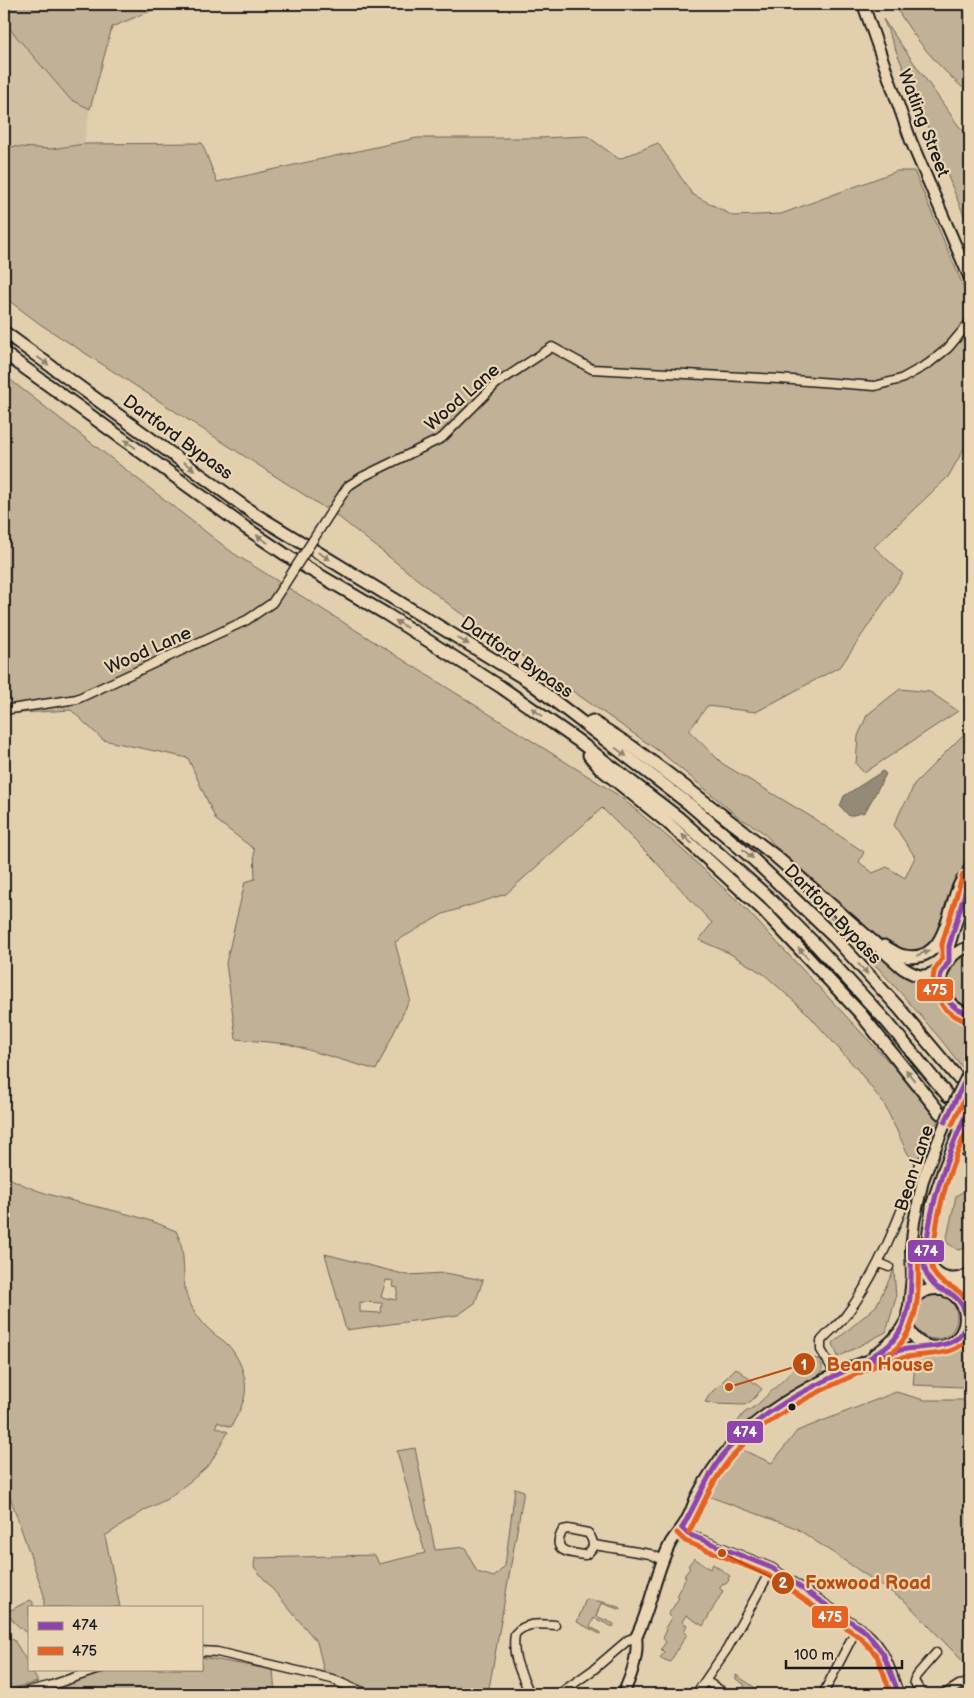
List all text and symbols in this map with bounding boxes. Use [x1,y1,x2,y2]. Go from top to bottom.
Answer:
street label: Watling Street [893,66,954,181]
one-way arrow [36,355,49,366]
street label: Wood Lane [421,359,504,435]
street label: Dartford Bypass [119,391,237,484]
one-way arrow [124,439,137,450]
one-way arrow [182,461,196,471]
one-way arrow [256,534,269,544]
one-way arrow [317,552,330,561]
street label: Dartford Bypass [457,612,577,703]
one-way arrow [394,619,408,628]
street label: Wood Lane [102,622,195,679]
one-way arrow [456,636,469,645]
one-way arrow [530,707,544,717]
one-way arrow [615,747,628,758]
one-way arrow [680,834,693,845]
one-way arrow [741,849,754,860]
street label: Dartford Bypass [780,860,886,969]
one-way arrow [797,947,809,959]
one-way arrow [916,949,931,957]
one-way arrow [857,962,869,974]
line badge: 475 [916,978,954,1002]
text: 475 [923,982,947,999]
one-way arrow [905,1069,916,1082]
street label: Bean Lane [891,1122,938,1214]
line badge: 474 [907,1239,945,1263]
text: 474 [914,1243,939,1260]
callout: Bean House [792,1347,944,1381]
text: Bean House [827,1354,933,1377]
text: 1 [801,1356,807,1375]
unlabelled marker [787,1402,797,1412]
line badge: 474 [726,1420,764,1444]
text: 474 [733,1424,758,1441]
callout: Foxwood Road [770,1566,941,1600]
text: Foxwood Road [805,1572,931,1595]
text: 2 [779,1574,788,1593]
line badge: 475 [811,1605,849,1629]
legend [28,1606,202,1670]
text: 475 [818,1609,842,1626]
text: 474 [72,1616,98,1635]
scale bar [786,1638,903,1670]
text: 475 [72,1642,97,1661]
text: 100 m [794,1646,834,1665]

